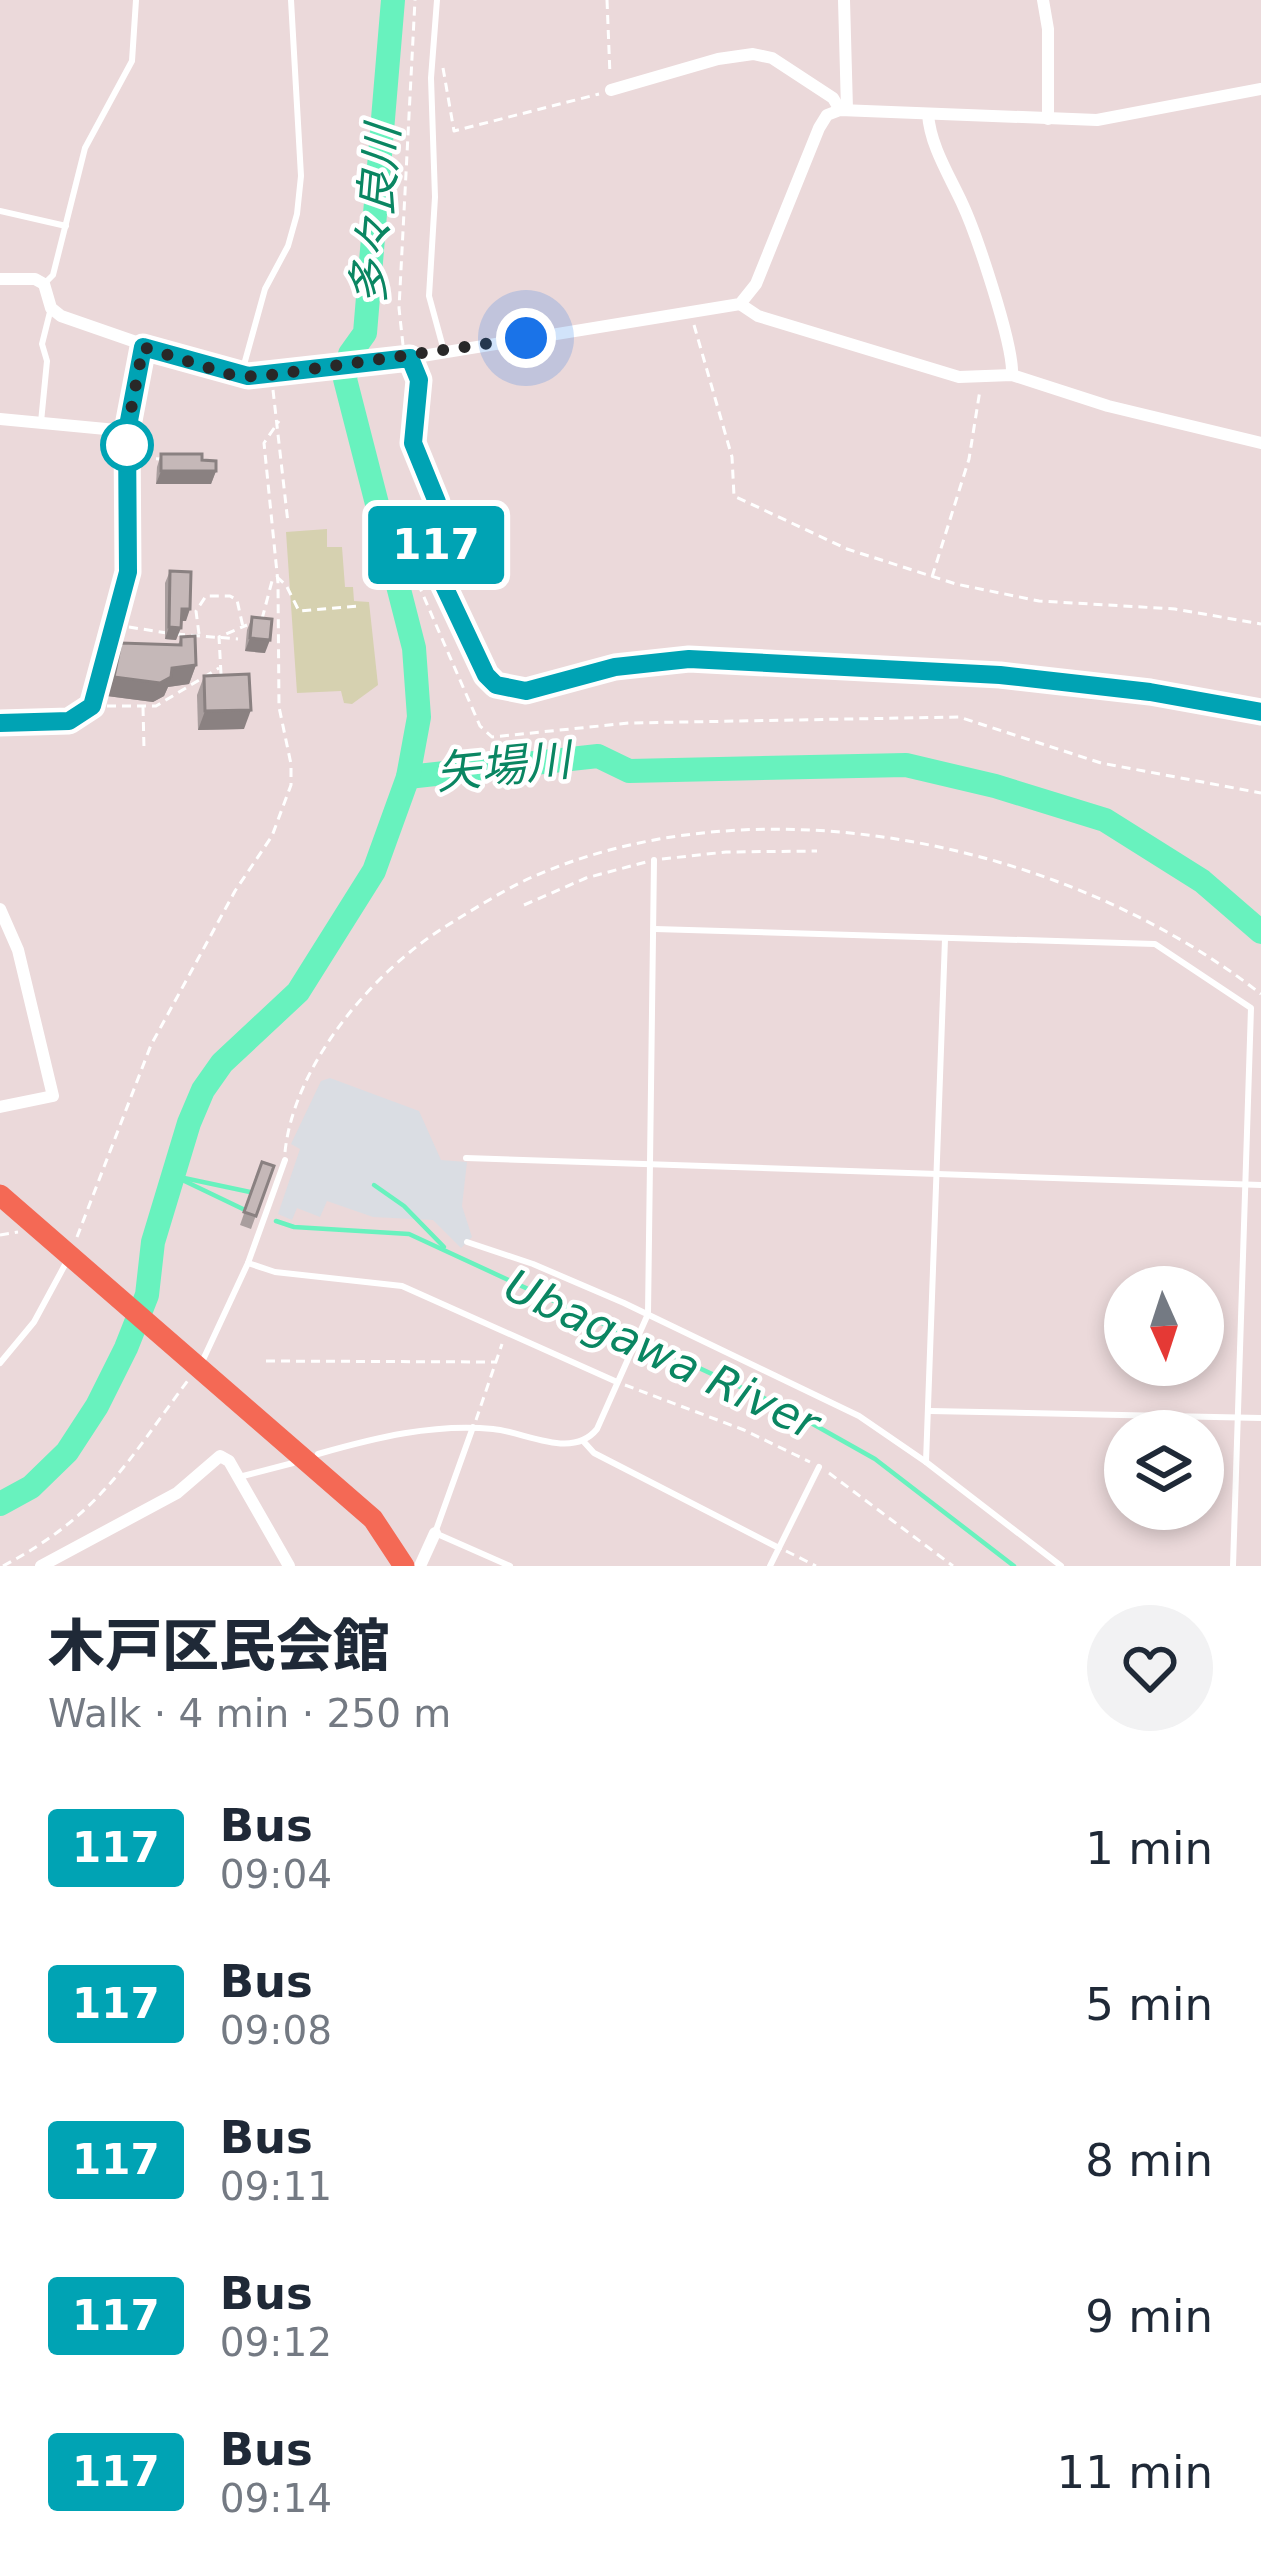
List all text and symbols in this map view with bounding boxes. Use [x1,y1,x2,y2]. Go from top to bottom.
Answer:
water label: 多々良川 [341,119,410,307]
your location [496,308,556,368]
unlabelled marker [102,420,152,470]
line badge: 117 [367,506,505,584]
text: 117 [392,520,480,569]
water label: 矢場川 [433,733,577,800]
water label: Ubagawa River [496,1258,830,1451]
north arrow [1104,1266,1224,1386]
map controls [1104,1266,1224,1530]
button: layers [1104,1410,1224,1530]
button: heart [1087,1605,1213,1731]
text: 木戸区民会館 [48,1613,390,1679]
text: Walk · 4 min · 250 m [48,1691,451,1736]
text: Bus [220,1799,313,1852]
text: 1 min [1085,1822,1213,1875]
text: 117 [72,1823,160,1872]
text: 09:04 [220,1852,332,1897]
text: Bus [220,1955,313,2008]
text: 5 min [1085,1978,1213,2031]
text: 117 [72,1979,160,2028]
text: 09:08 [220,2008,332,2053]
text: Bus [220,2111,313,2164]
text: 8 min [1085,2134,1213,2187]
text: 117 [72,2135,160,2184]
text: 09:11 [220,2164,332,2209]
text: Bus [220,2267,313,2320]
text: 9 min [1085,2290,1213,2343]
text: 117 [72,2291,160,2340]
text: 09:12 [220,2320,332,2365]
text: Bus [220,2423,313,2476]
text: 11 min [1057,2446,1213,2499]
text: 117 [72,2447,160,2496]
text: 09:14 [220,2476,332,2521]

